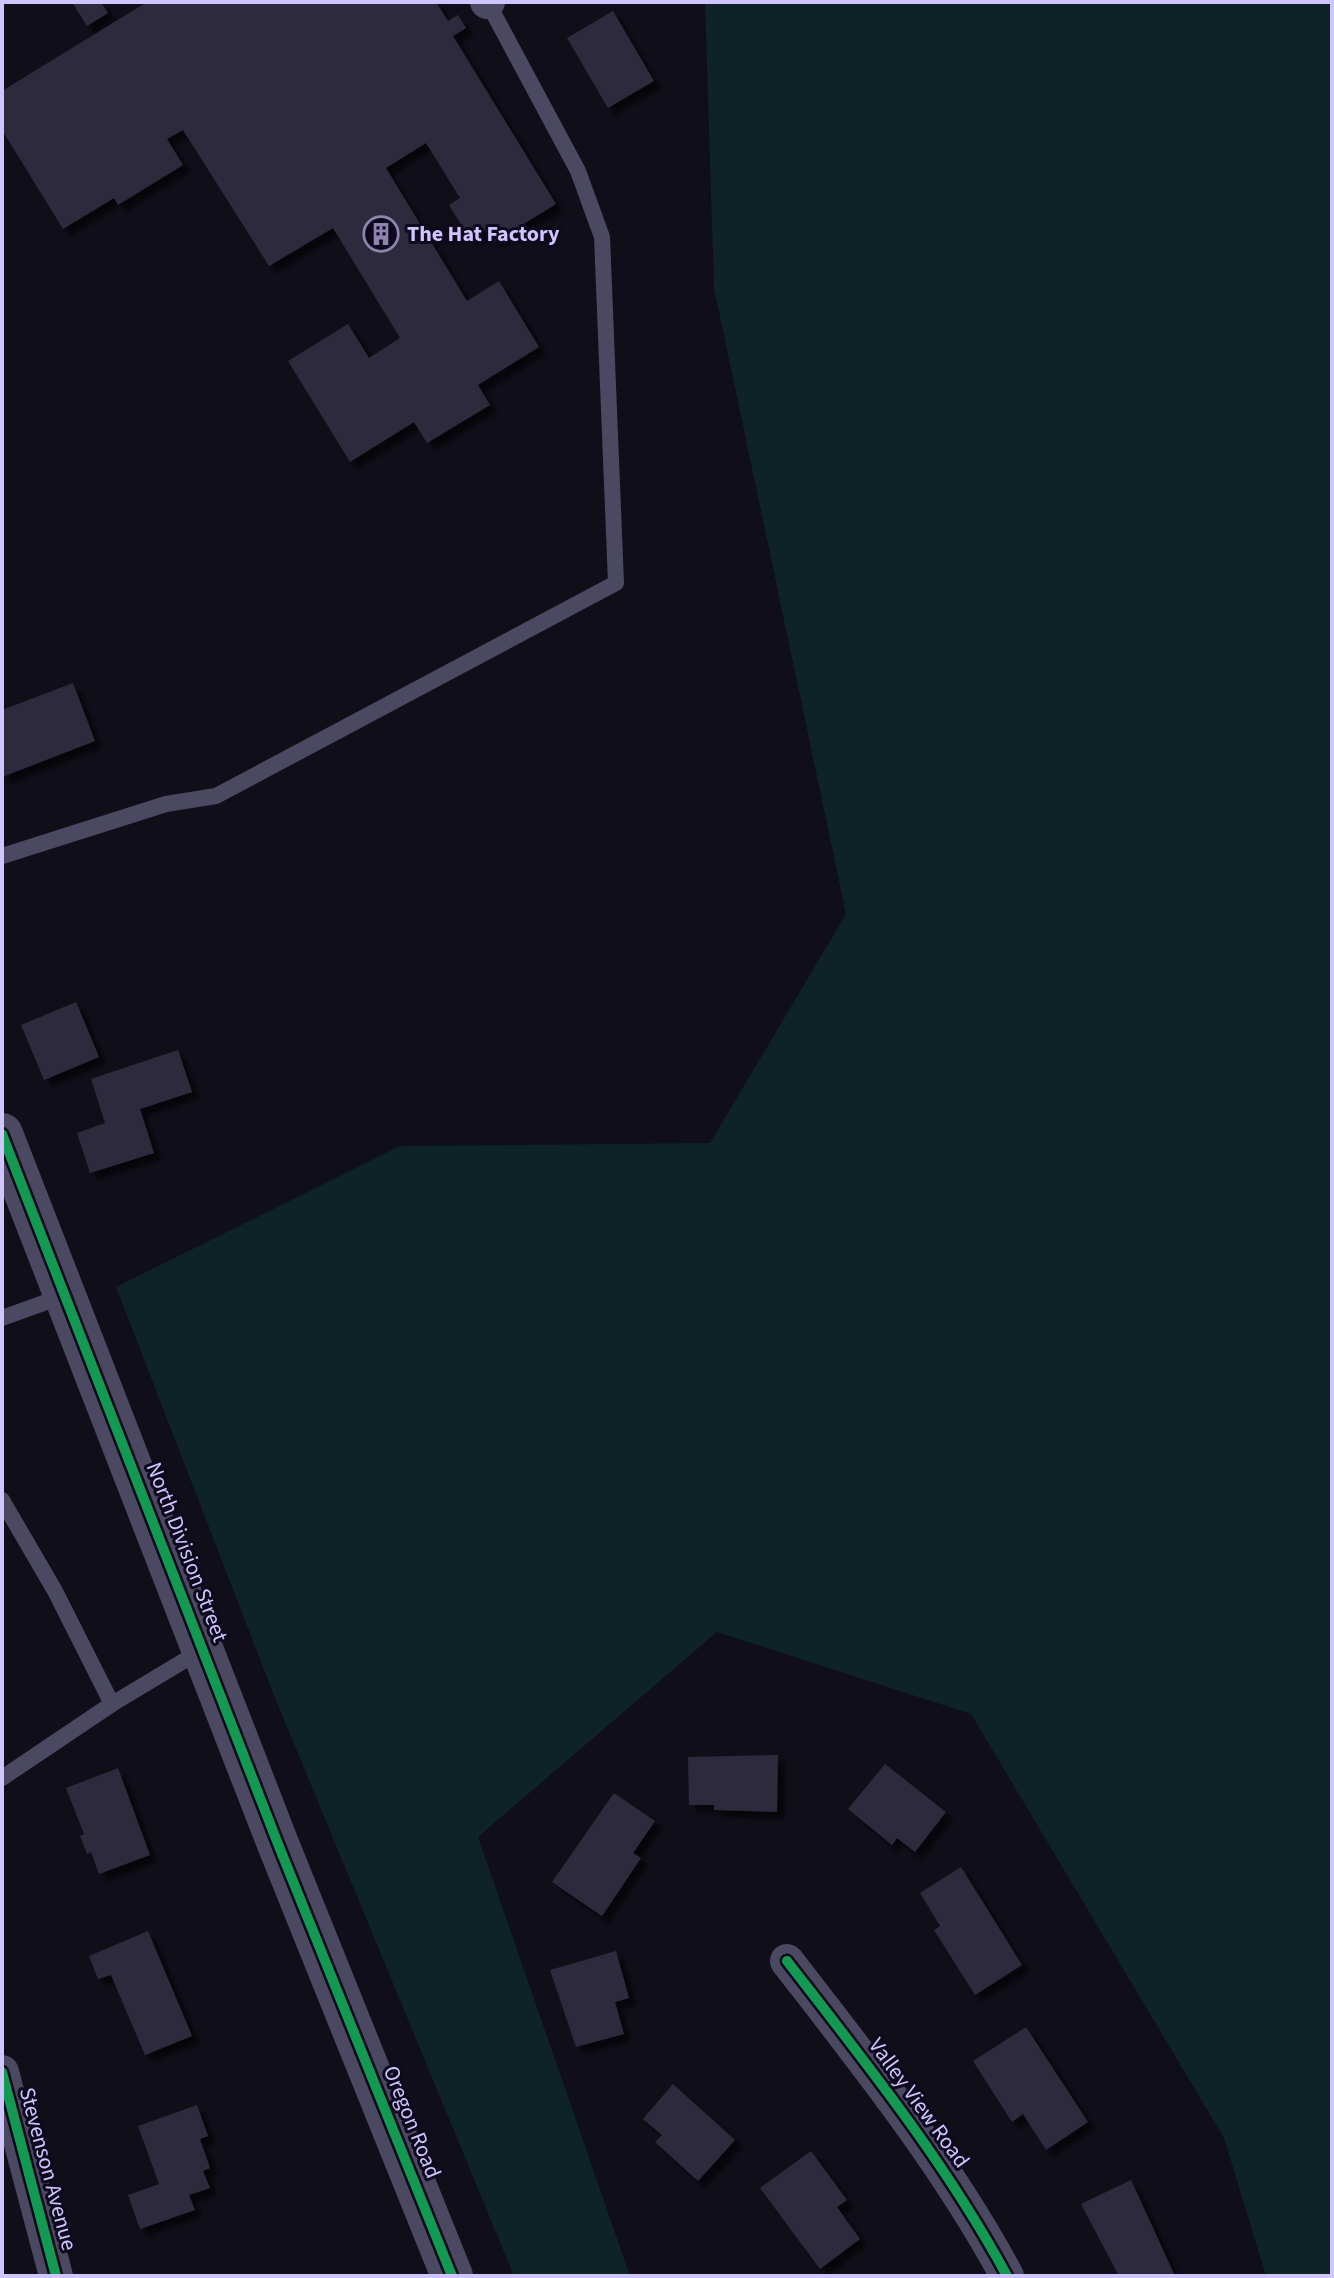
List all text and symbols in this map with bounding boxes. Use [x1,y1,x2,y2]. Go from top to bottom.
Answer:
building icon: The Hat Factory [362,215,400,253]
place label: The Hat Factory [407,218,560,250]
street label: North Division Street [138,1457,236,1647]
street label: Valley View Road [861,2031,977,2175]
street label: Oregon Road [375,2061,449,2183]
street label: Stevenson Avenue [11,2084,85,2254]

